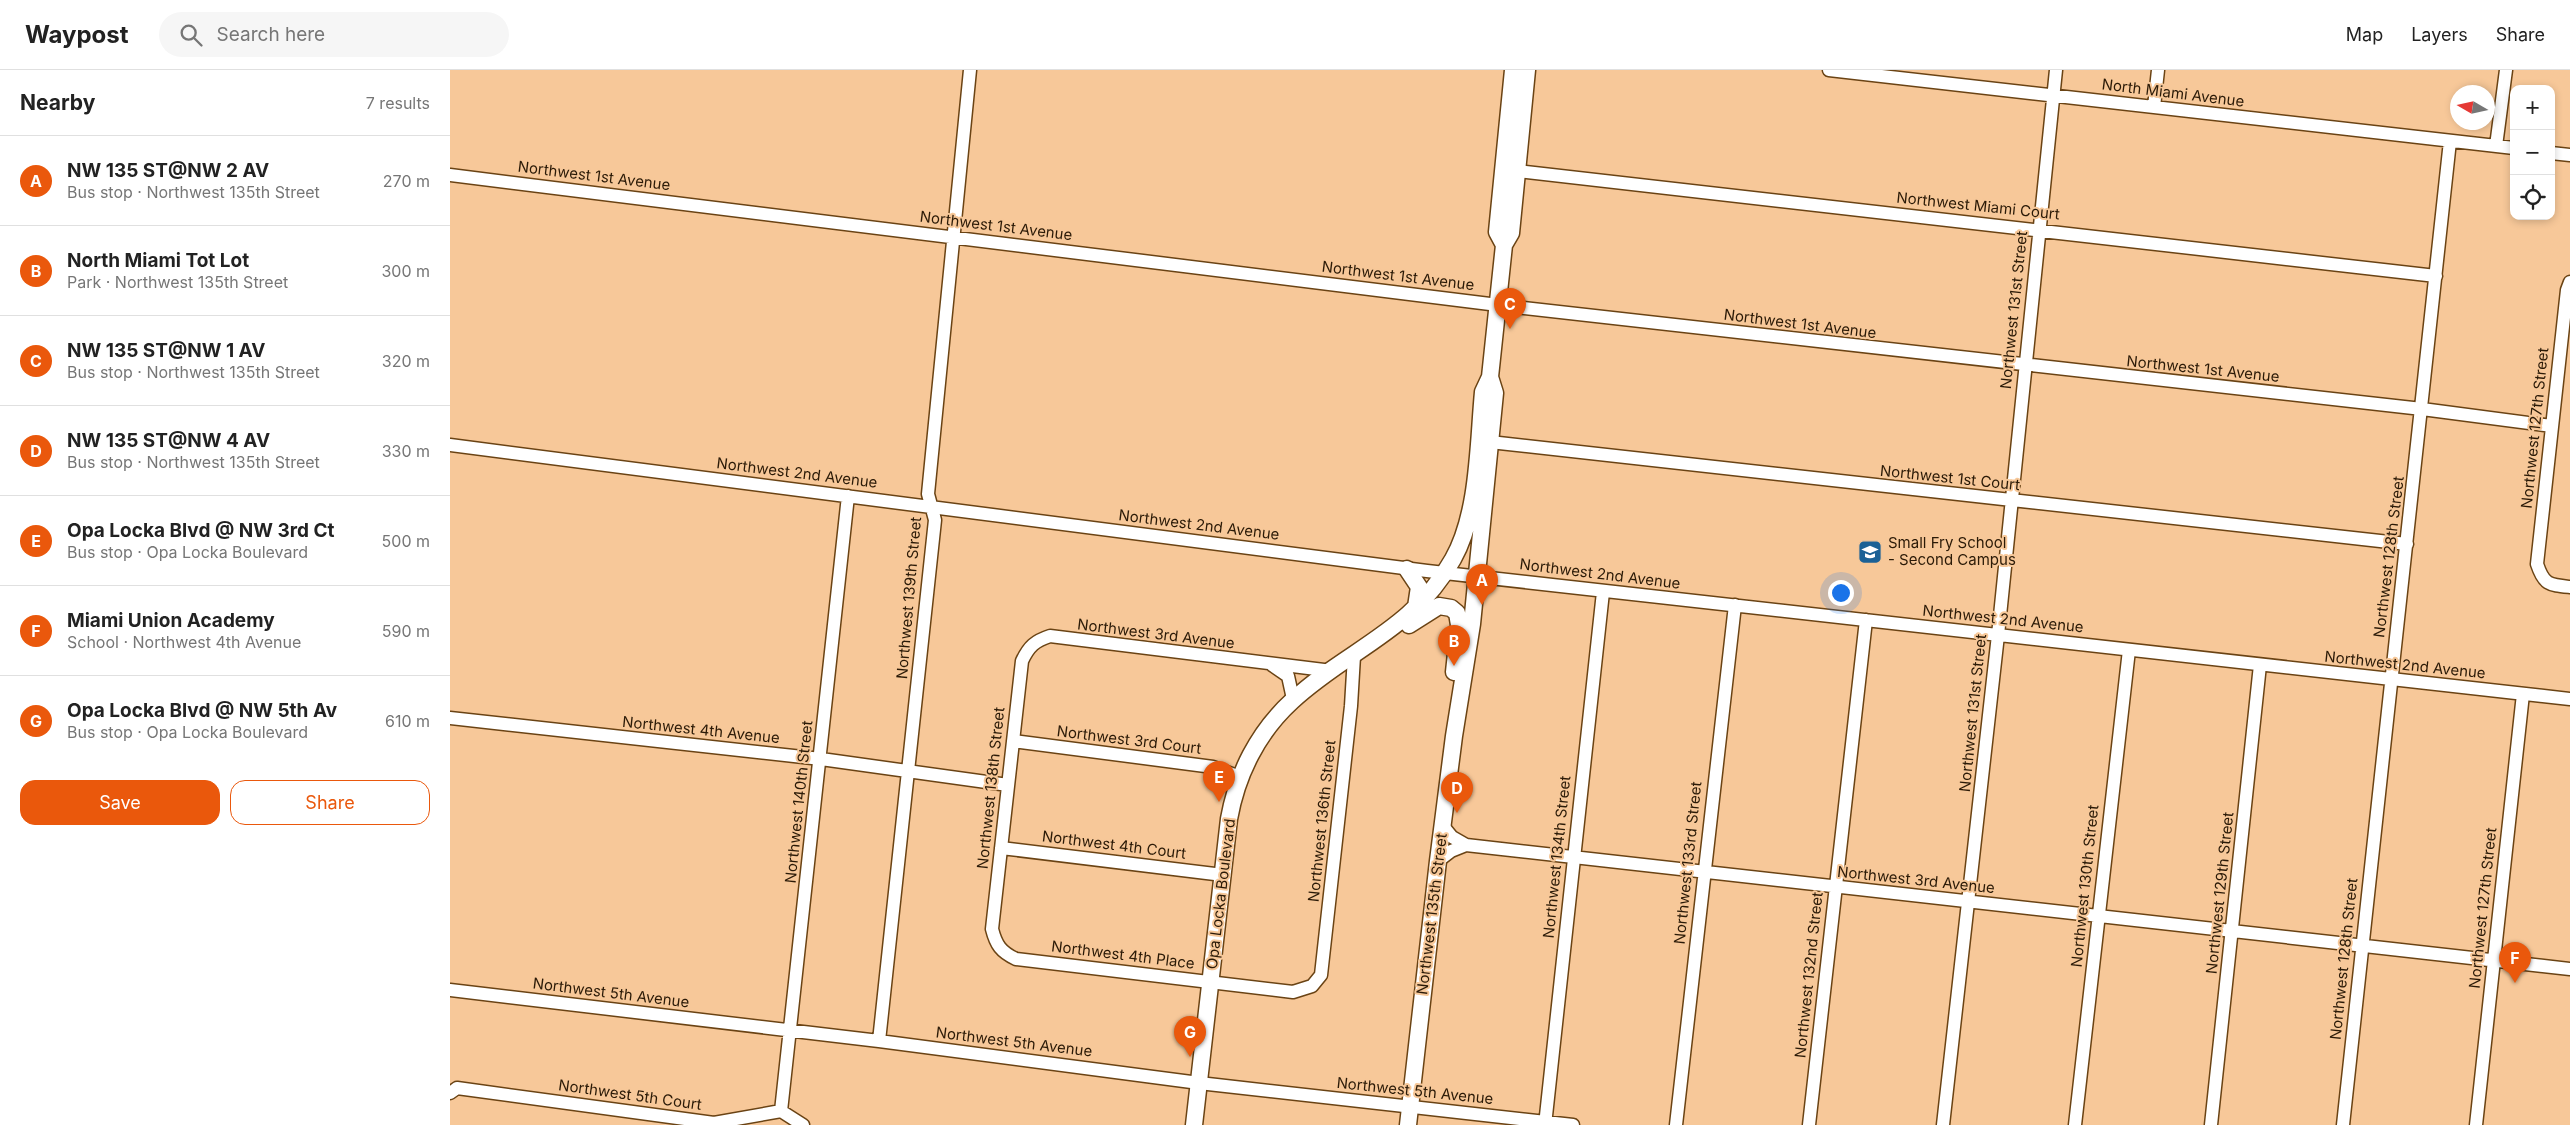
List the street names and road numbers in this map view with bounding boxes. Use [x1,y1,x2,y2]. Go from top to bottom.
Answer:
street label: North Miami Avenue [2101,74,2245,111]
street label: Northwest 1st Avenue [517,157,671,194]
street label: Northwest Miami Court [1896,187,2061,224]
street label: Northwest 1st Avenue [919,207,1073,244]
street label: Northwest 131st Street [1996,230,2031,390]
street label: Northwest 1st Avenue [1321,257,1475,294]
street label: Northwest 1st Avenue [1723,305,1877,342]
street label: Northwest 127th Street [2517,346,2552,509]
street label: Northwest 1st Avenue [2126,351,2280,386]
street label: Northwest 2nd Avenue [716,453,879,492]
street label: Northwest 1st Court [1879,461,2021,494]
street label: Northwest 128th Street [2369,475,2408,639]
street label: Northwest 2nd Avenue [1118,505,1281,544]
street label: Northwest 139th Street [892,516,925,680]
street label: Northwest 2nd Avenue [1519,554,1682,593]
street label: Northwest 2nd Avenue [1922,601,2085,636]
street label: Northwest 3rd Avenue [1076,614,1236,653]
street label: Northwest 131st Street [1955,633,1990,793]
street label: Northwest 2nd Avenue [2324,647,2487,682]
street label: Northwest 138th Street [973,706,1008,870]
street label: Northwest 4th Avenue [621,712,781,747]
street label: Northwest 140th Street [781,720,817,884]
street label: Northwest 3rd Court [1056,721,1202,758]
street label: Northwest 136th Street [1304,739,1339,903]
street label: Northwest 134th Street [1539,775,1574,939]
street label: Northwest 133rd Street [1670,781,1706,945]
street label: Northwest 130th Street [2067,804,2102,968]
street label: Northwest 129th Street [2202,811,2237,975]
street label: Opa Locka Boulevard [1202,818,1239,970]
street label: Northwest 4th Court [1041,826,1187,863]
street label: Northwest 127th Street [2465,826,2500,989]
street label: Northwest 135th Street [1412,832,1451,996]
street label: Northwest 3rd Avenue [1836,862,1996,897]
street label: Northwest 128th Street [2326,877,2361,1041]
street label: Northwest 132nd Street [1790,891,1827,1059]
street label: Northwest 4th Place [1050,936,1196,973]
street label: Northwest 5th Avenue [532,973,690,1012]
street label: Northwest 5th Avenue [935,1022,1093,1061]
street label: Northwest 5th Avenue [1336,1073,1494,1108]
street label: Northwest 5th Court [557,1075,703,1114]

